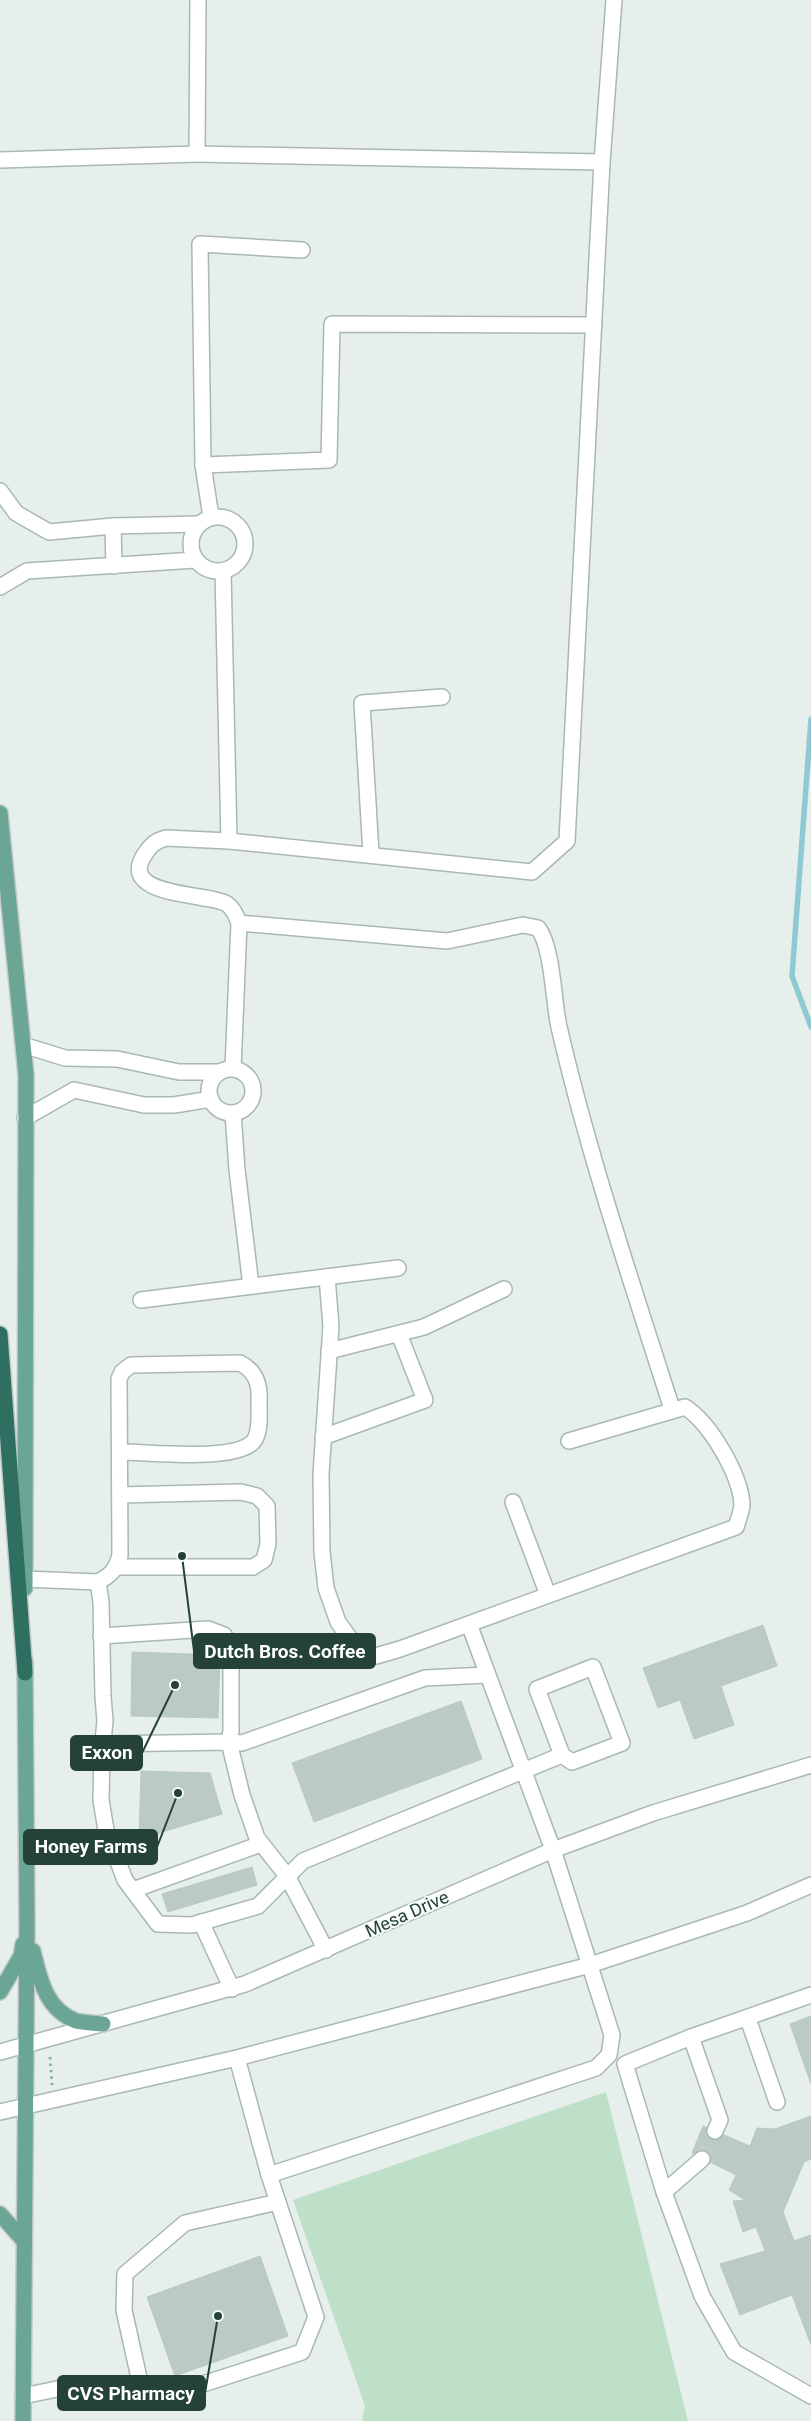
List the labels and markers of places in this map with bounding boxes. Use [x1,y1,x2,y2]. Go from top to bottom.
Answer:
callout: Dutch Bros. Coffee [194,1634,375,1668]
callout: Exxon [71,1736,142,1770]
callout: Honey Farms [24,1830,157,1864]
callout: CVS Pharmacy [58,2376,205,2410]

